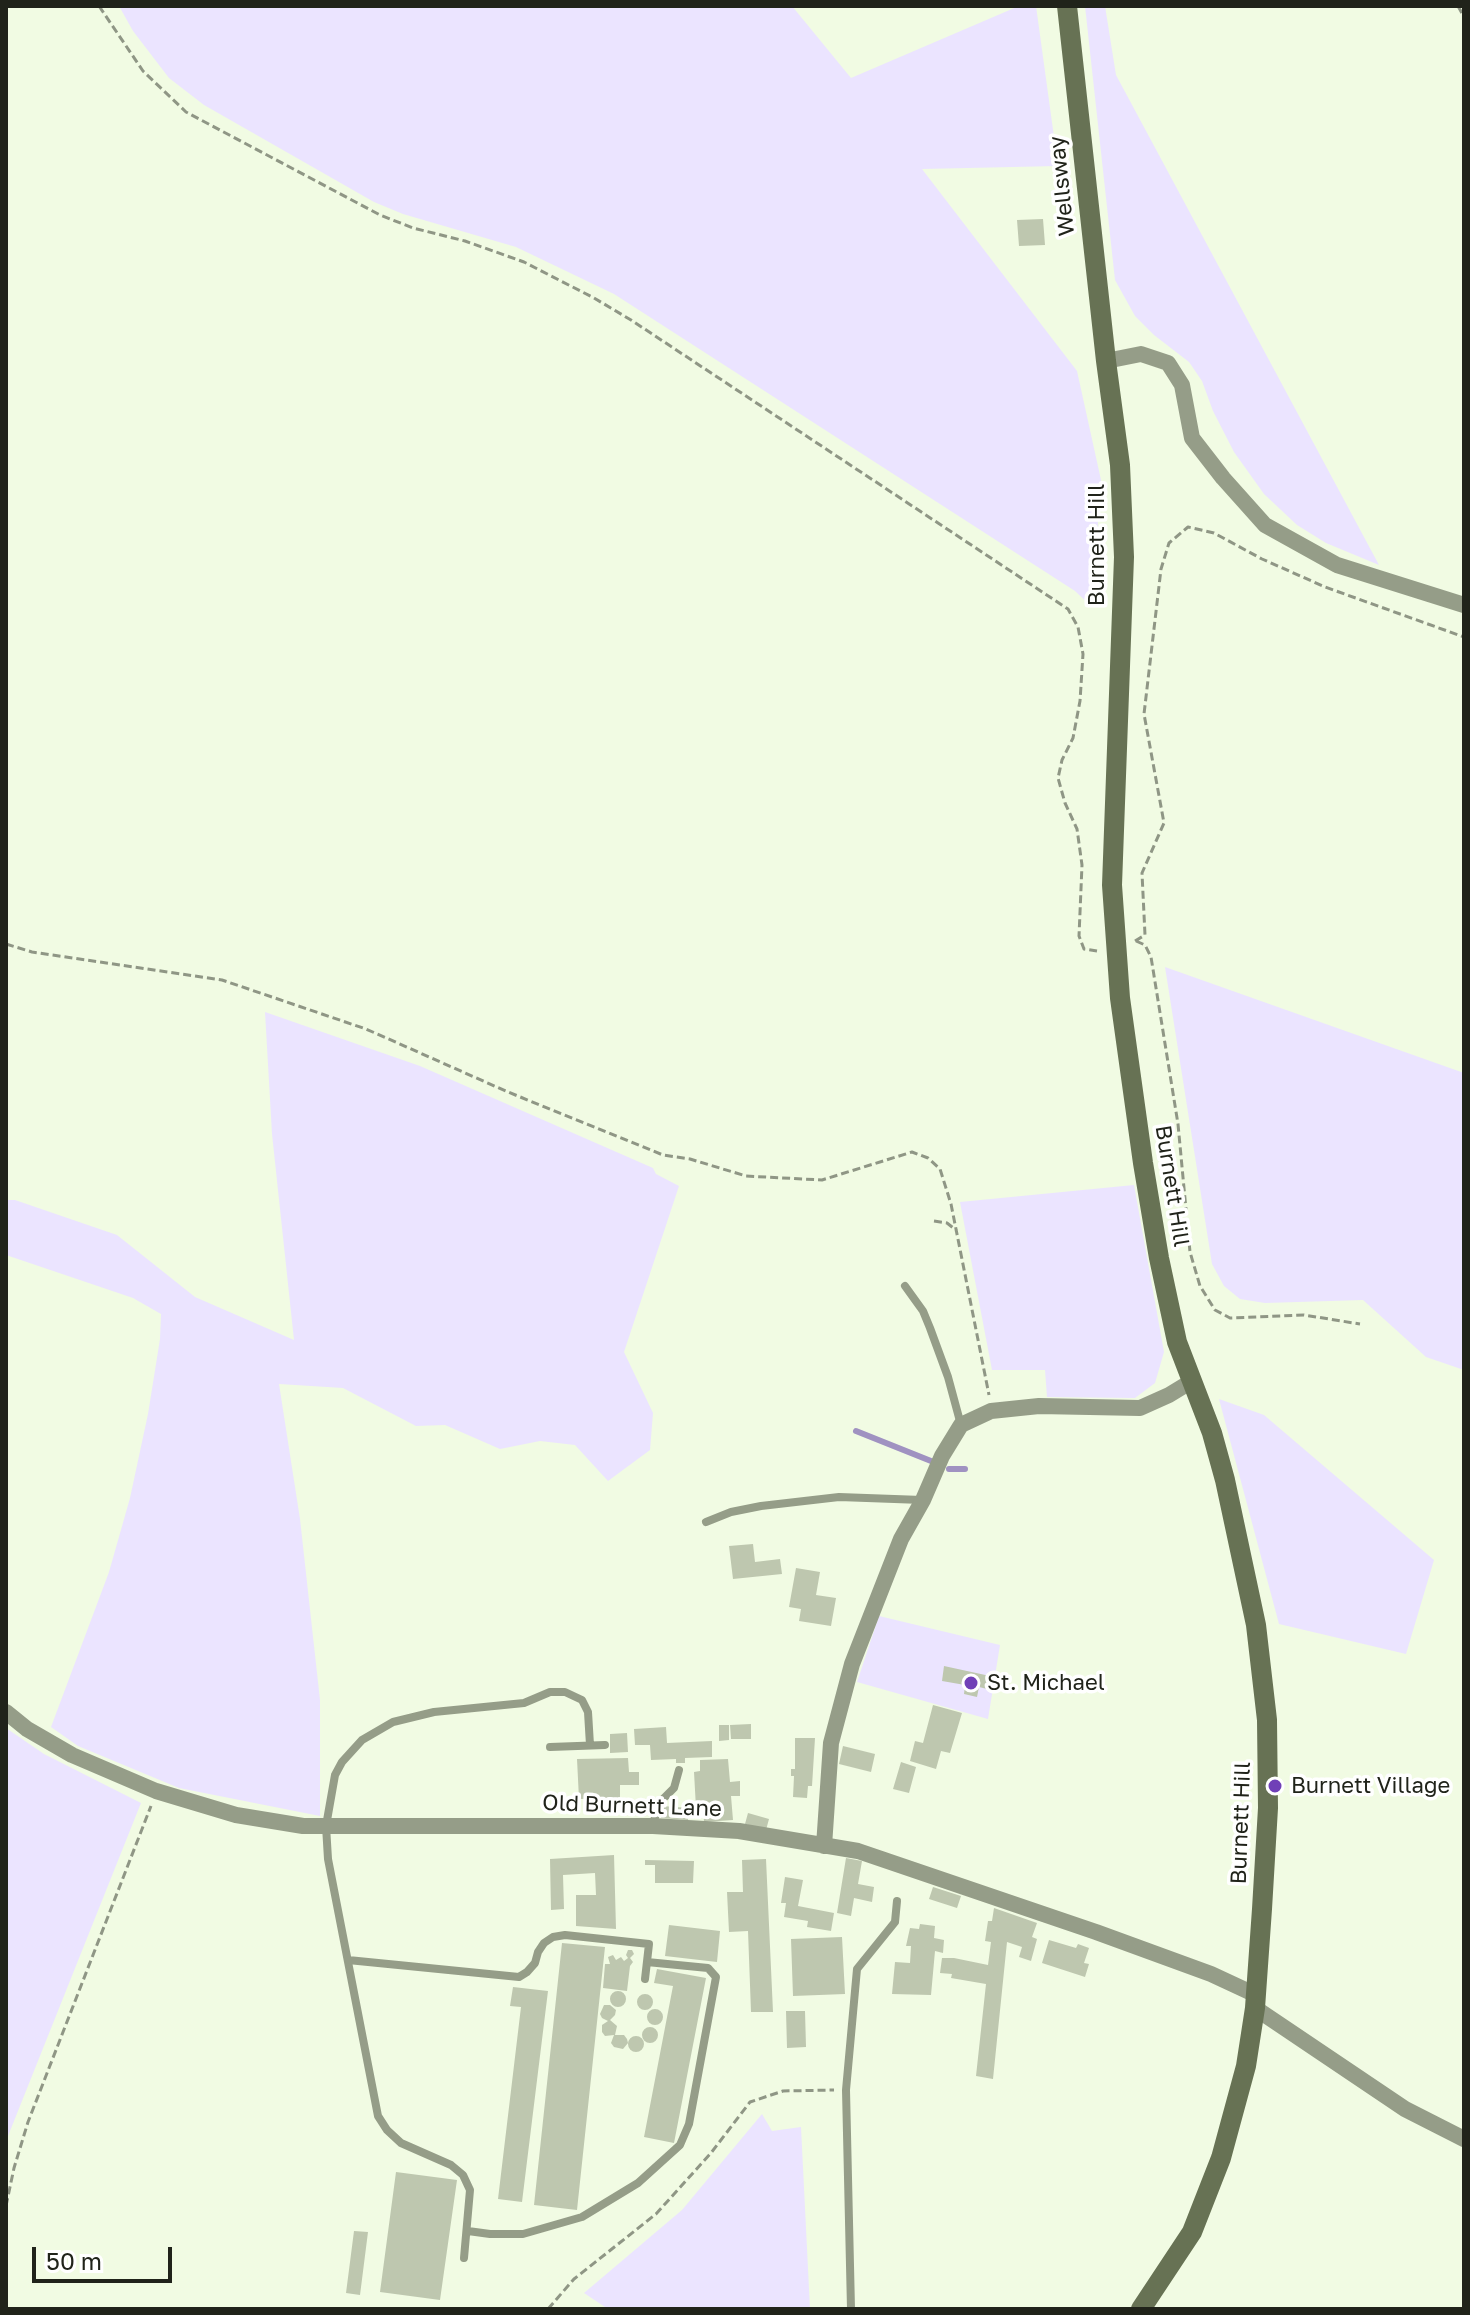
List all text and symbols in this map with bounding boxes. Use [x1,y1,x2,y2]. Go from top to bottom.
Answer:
street label: Wellsway [1044,135,1080,237]
street label: Burnett Hill [1084,484,1110,606]
street label: Burnett Hill [1149,1123,1195,1249]
place label: St. Michael [987,1670,1105,1696]
marker: St. Michael [962,1674,980,1692]
street label: Burnett Hill [1226,1761,1256,1885]
place label: Burnett Village [1291,1773,1450,1799]
marker: Burnett Village [1266,1777,1284,1795]
street label: Old Burnett Lane [542,1790,722,1822]
scale bar [36,2231,176,2281]
text: 50 m [46,2246,102,2275]

